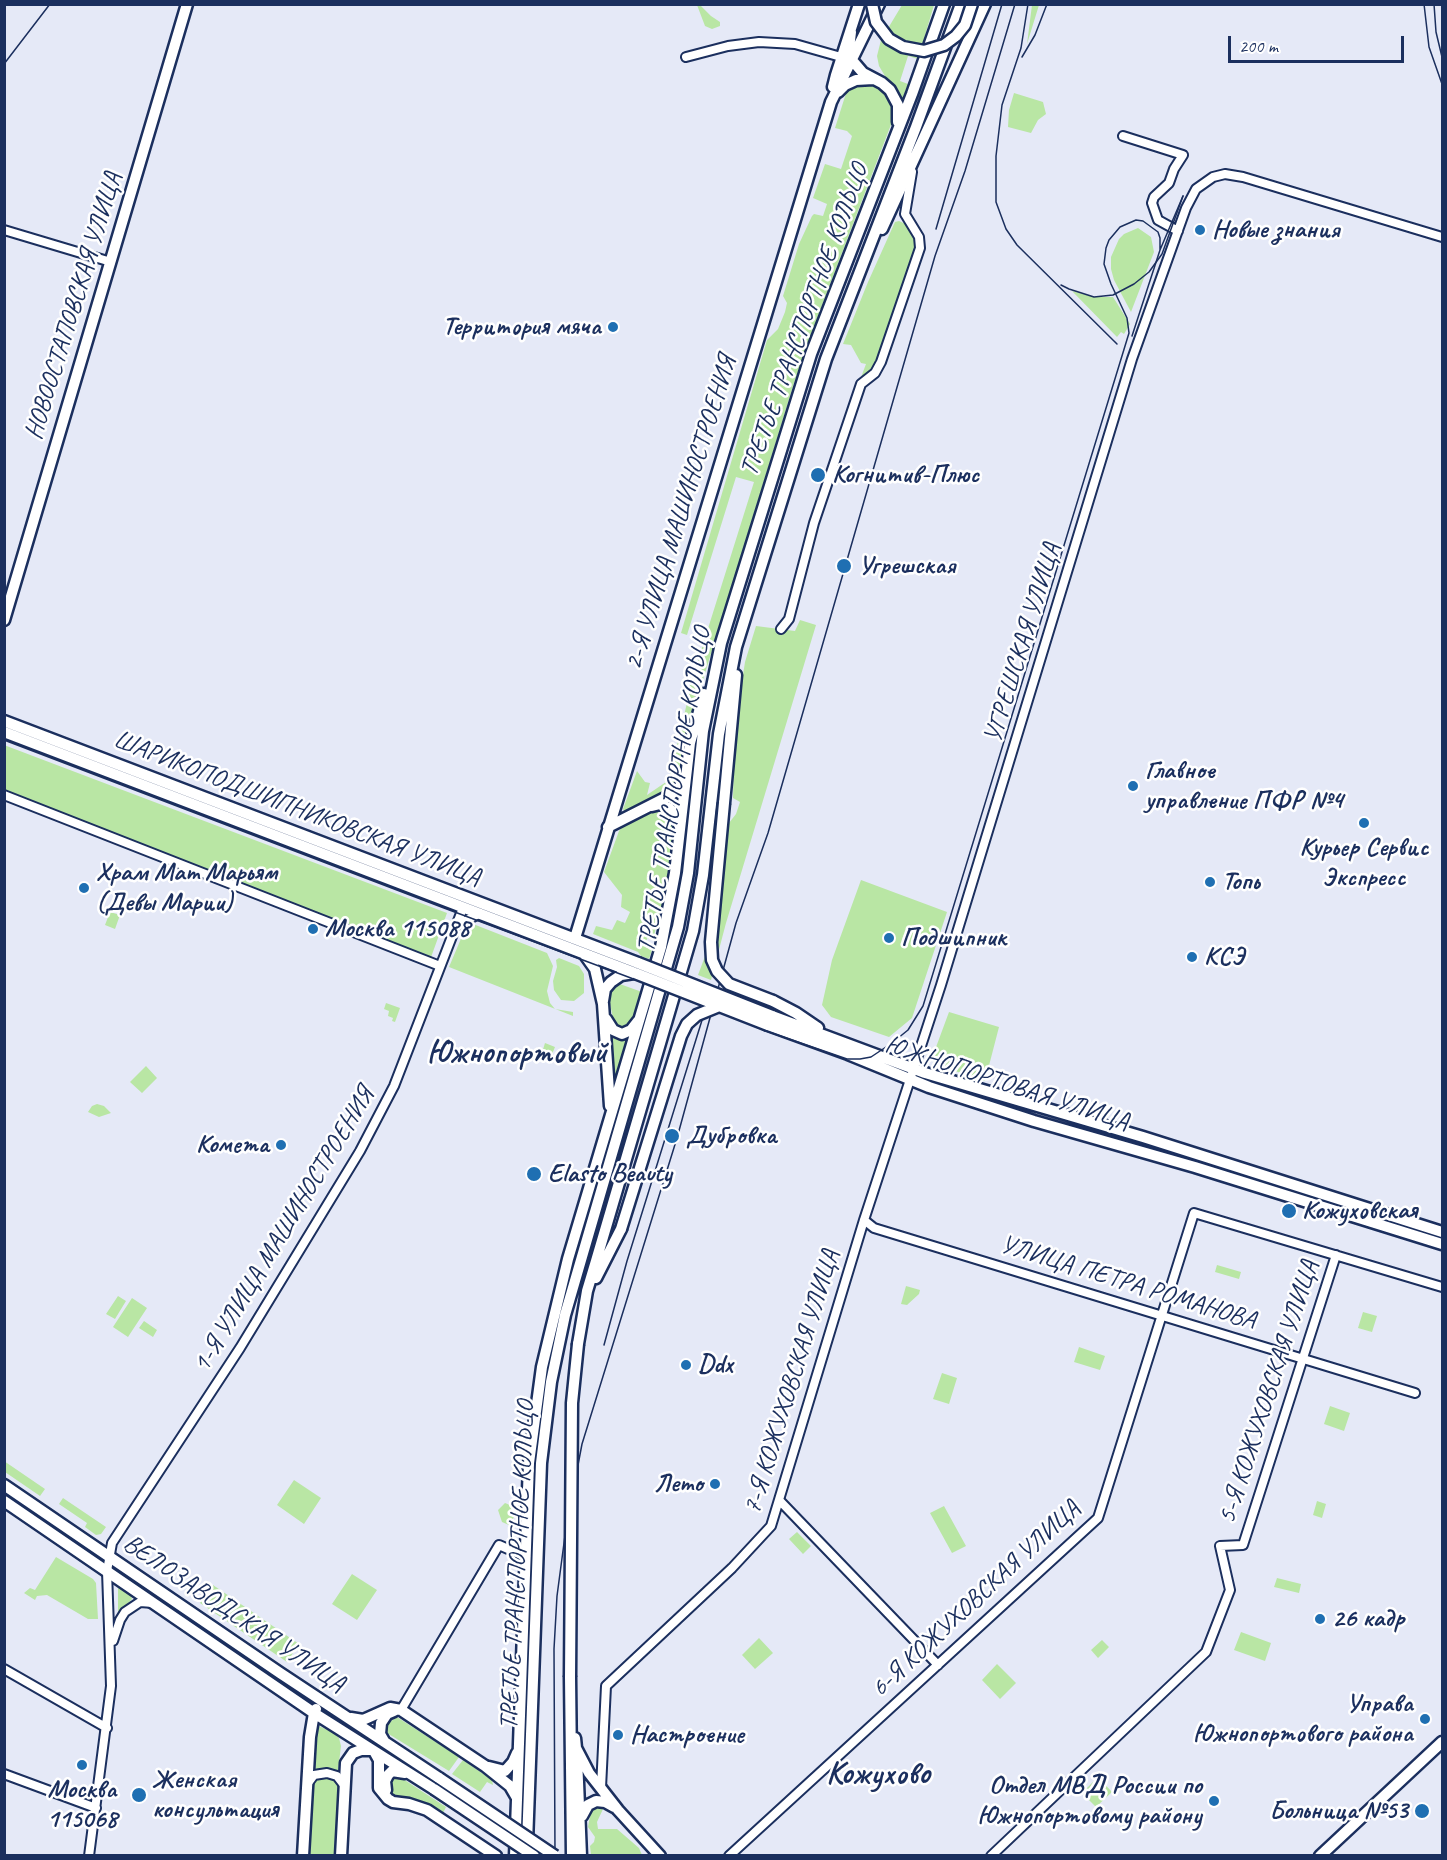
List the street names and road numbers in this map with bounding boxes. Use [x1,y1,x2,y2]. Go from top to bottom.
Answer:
street label: ТРЕТЬЕ ТРАНСПОРТНОЕ КОЛЬЦО [734,160,876,480]
street label: НОВООСТАПОВСКАЯ УЛИЦА [19,169,129,443]
street label: 2-Я УЛИЦА МАШИНОСТРОЕНИЯ [618,352,744,674]
street label: УГРЕШСКАЯ УЛИЦА [978,540,1068,746]
street label: ТРЕТЬЕ ТРАНСПОРТНОЕ КОЛЬЦО [631,625,719,955]
street label: ШАРИКОПОДШИПНИКОВСКАЯ УЛИЦА [109,724,485,894]
street label: ЮЖНОПОРТОВАЯ УЛИЦА [881,1030,1133,1138]
street label: 1-Я УЛИЦА МАШИНОСТРОЕНИЯ [187,1082,381,1378]
street label: УЛИЦА ПЕТРА РОМАНОВА [996,1229,1260,1337]
street label: 7-Я КОЖУХОВСКАЯ УЛИЦА [737,1246,847,1518]
street label: 5-Я КОЖУХОВСКАЯ УЛИЦА [1212,1257,1326,1527]
street label: ТРЕТЬЕ ТРАНСПОРТНОЕ КОЛЬЦО [494,1400,542,1730]
street label: 6-Я КОЖУХОВСКАЯ УЛИЦА [865,1494,1087,1704]
street label: ВЕЛОЗАВОДСКАЯ УЛИЦА [117,1528,351,1700]

